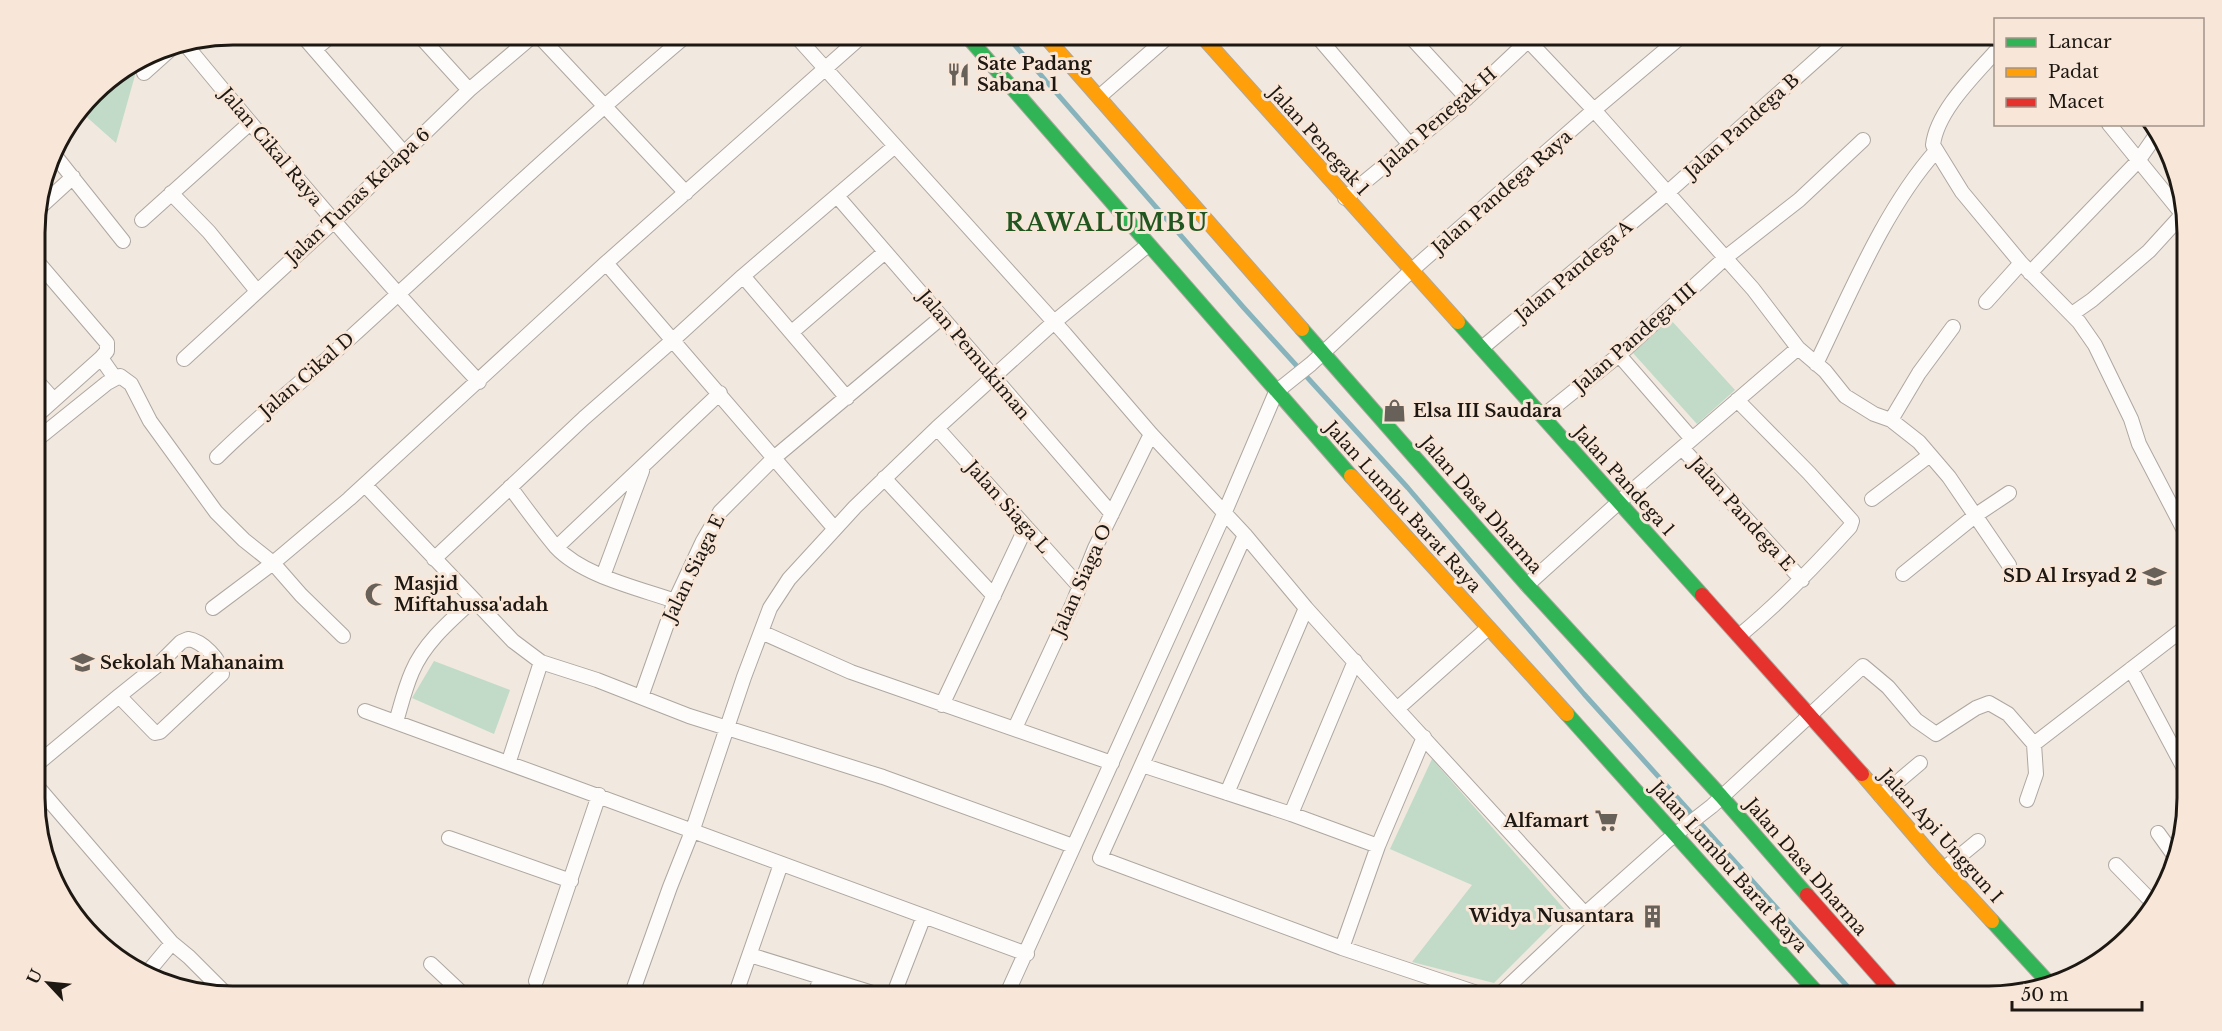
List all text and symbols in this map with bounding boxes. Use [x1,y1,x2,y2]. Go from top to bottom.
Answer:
legend [1994,18,2204,126]
text: Lancar [2048,31,2112,53]
place label: Sate Padang Sabana 1 [977,53,1092,96]
restaurant icon: Sate Padang Sabana 1 [946,61,972,87]
text: Padat [2048,61,2099,83]
street label: Jalan Penegak H [1373,63,1501,178]
street label: Jalan Pandega B [1679,69,1804,184]
street label: Jalan Penegak 1 [1263,80,1374,200]
street label: Jalan Cikal Raya [214,82,327,211]
text: Macet [2048,91,2105,113]
street label: Jalan Tunas Kelapa 6 [280,124,435,270]
street label: Jalan Pandega Raya [1426,125,1576,260]
district label: RAWALUMBU [1005,208,1209,237]
street label: Jalan Pandega A [1510,215,1638,328]
street label: Jalan Pandega III [1568,279,1701,398]
street label: Jalan Pemukiman [912,284,1035,424]
street label: Jalan Cikal D [254,328,359,423]
shop icon: Elsa III Saudara [1382,398,1408,424]
place label: Elsa III Saudara [1413,400,1562,422]
street label: Jalan Lumbu Barat Raya [1319,415,1486,597]
street label: Jalan Pandega 1 [1567,420,1679,541]
street label: Jalan Dasa Dharma [1414,430,1547,578]
street label: Jalan Pandega E [1684,451,1799,575]
street label: Jalan Siaga L [960,455,1055,558]
street label: Jalan Siaga E [658,511,729,627]
street label: Jalan Siaga O [1047,521,1117,641]
school or university icon: SD Al Irsyad 2 [2142,563,2168,589]
place label: SD Al Irsyad 2 [2003,565,2137,587]
place label: Masjid Miftahussa'adah [394,573,548,616]
mosque icon: Masjid Miftahussa'adah [363,581,389,607]
school or university icon: Sekolah Mahanaim [69,650,95,676]
place label: Sekolah Mahanaim [100,652,284,674]
street label: Jalan Api Unggun I [1874,763,2007,907]
street label: Jalan Lumbu Barat Raya [1645,775,1812,957]
street label: Jalan Dasa Dharma [1739,792,1872,940]
supermarket icon: Alfamart [1594,808,1620,834]
place label: Alfamart [1503,810,1589,832]
building icon: Widya Nusantara [1639,903,1665,929]
place label: Widya Nusantara [1468,905,1635,927]
north arrow [18,953,78,1013]
text: U [22,966,47,987]
scale bar [2012,974,2142,1012]
text: 50 m [2021,984,2069,1006]

